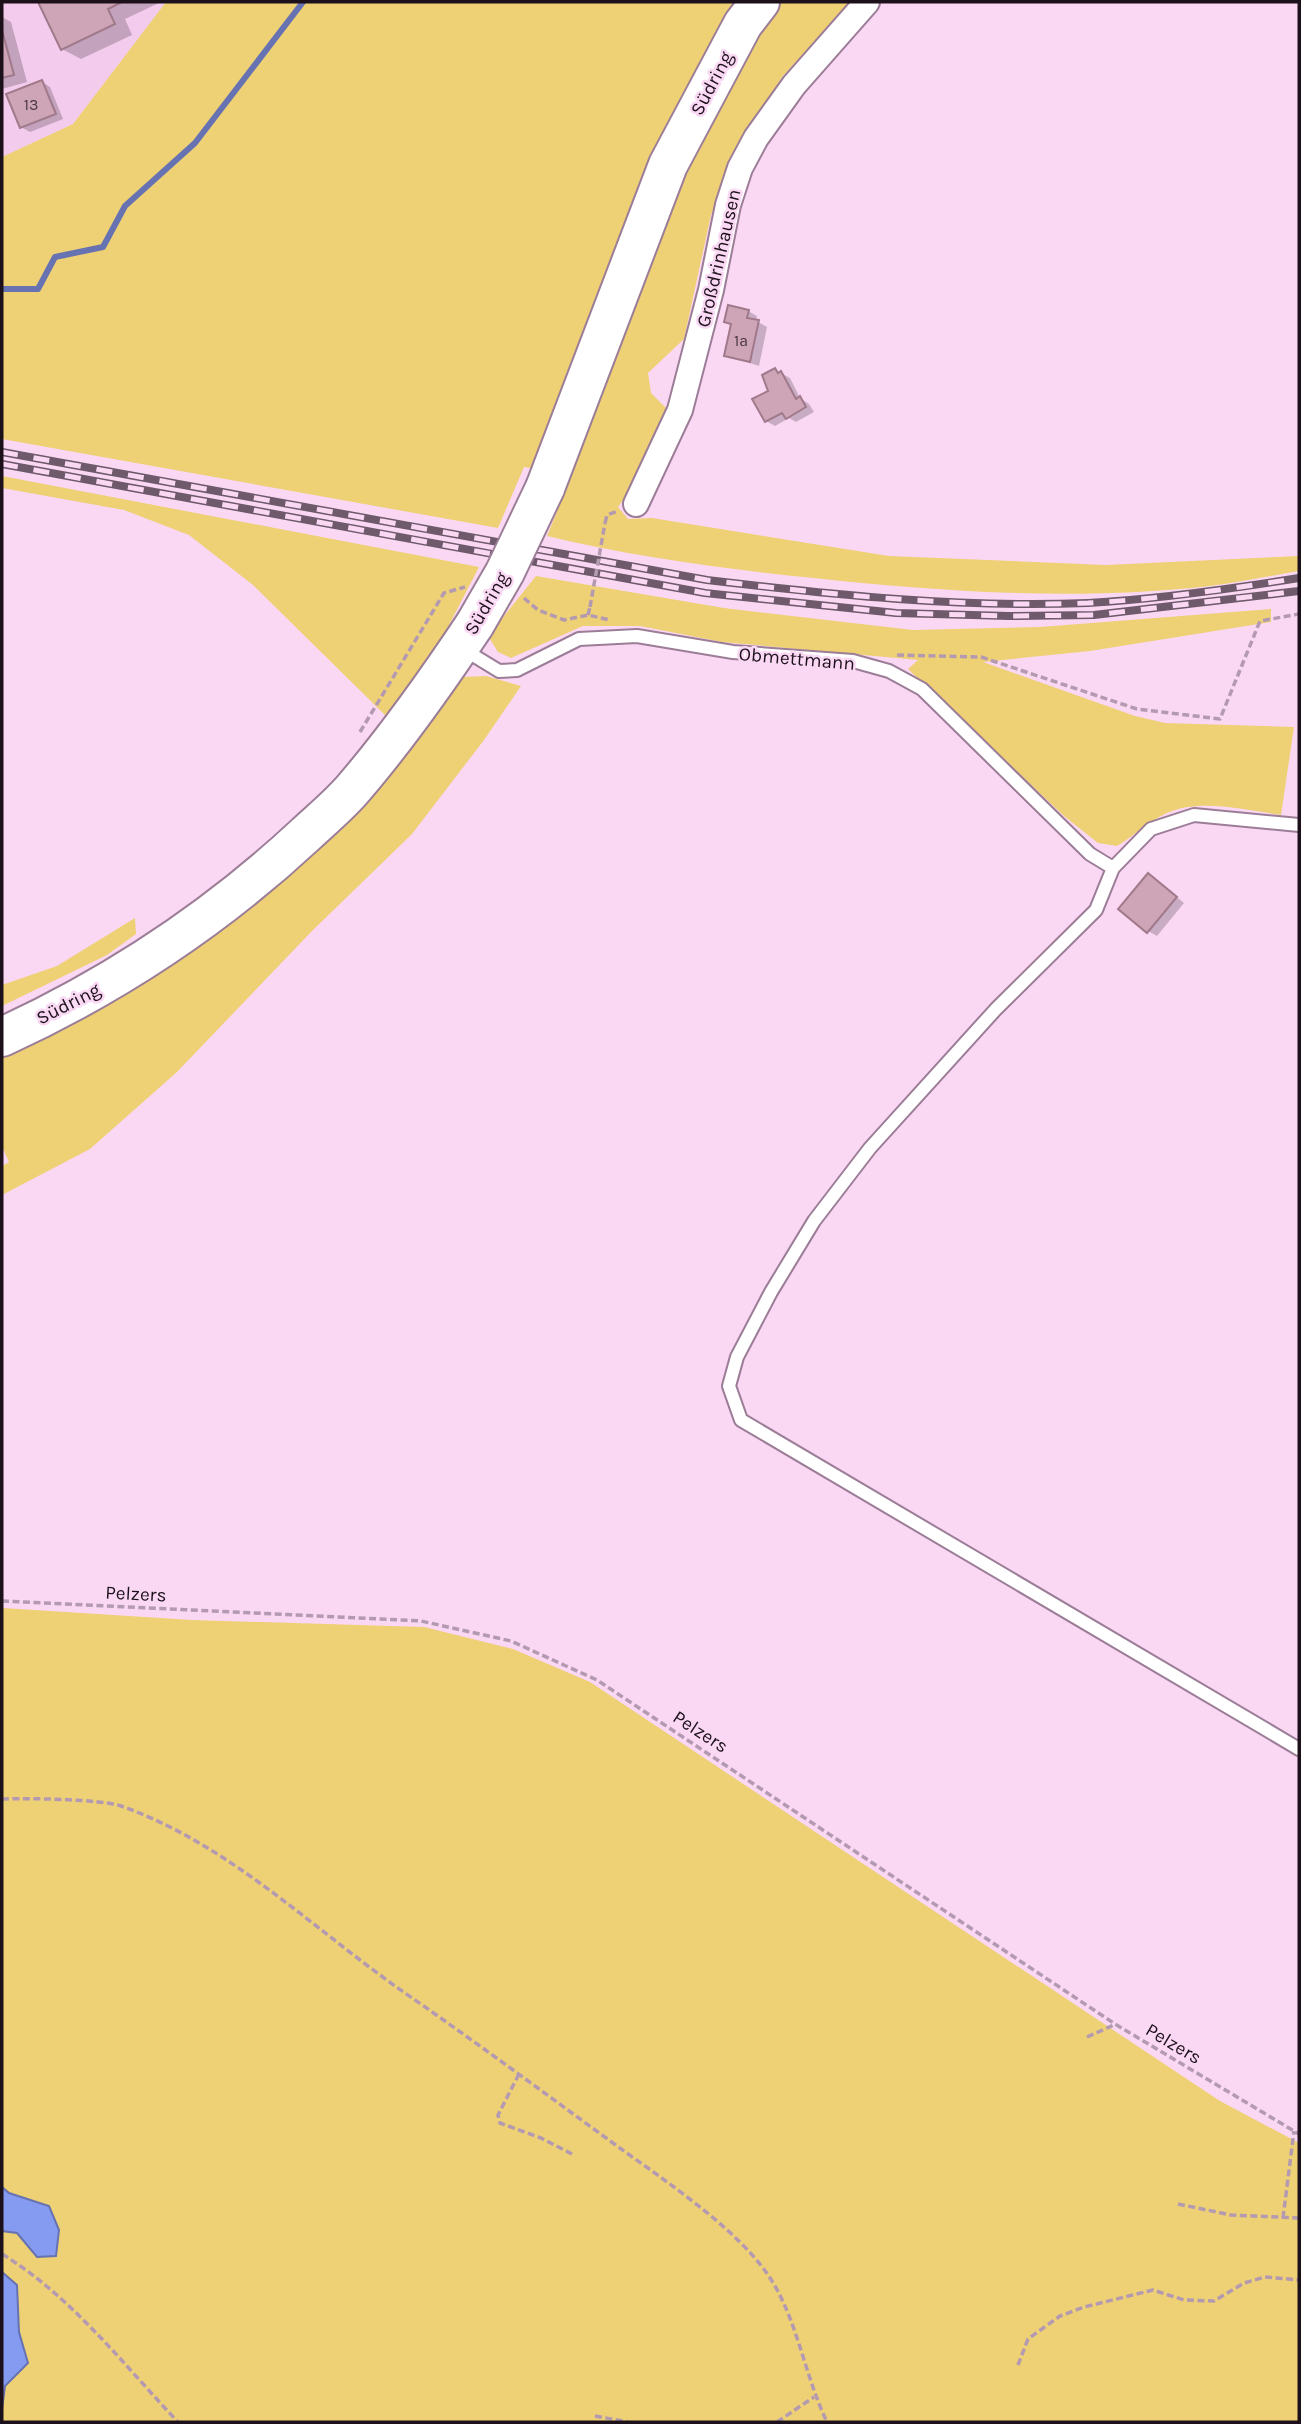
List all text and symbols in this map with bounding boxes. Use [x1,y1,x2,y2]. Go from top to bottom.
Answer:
street label: Südring [686,48,738,119]
house number: 13 [24,95,38,114]
street label: Großdrinhausen [692,187,746,329]
house number: 1a [734,331,748,350]
street label: Südring [460,568,514,639]
street label: Obmettmann [738,643,856,675]
street label: Südring [33,978,104,1029]
street label: Pelzers [105,1581,167,1607]
street label: Pelzers [669,1706,732,1758]
street label: Pelzers [1142,2019,1205,2069]

